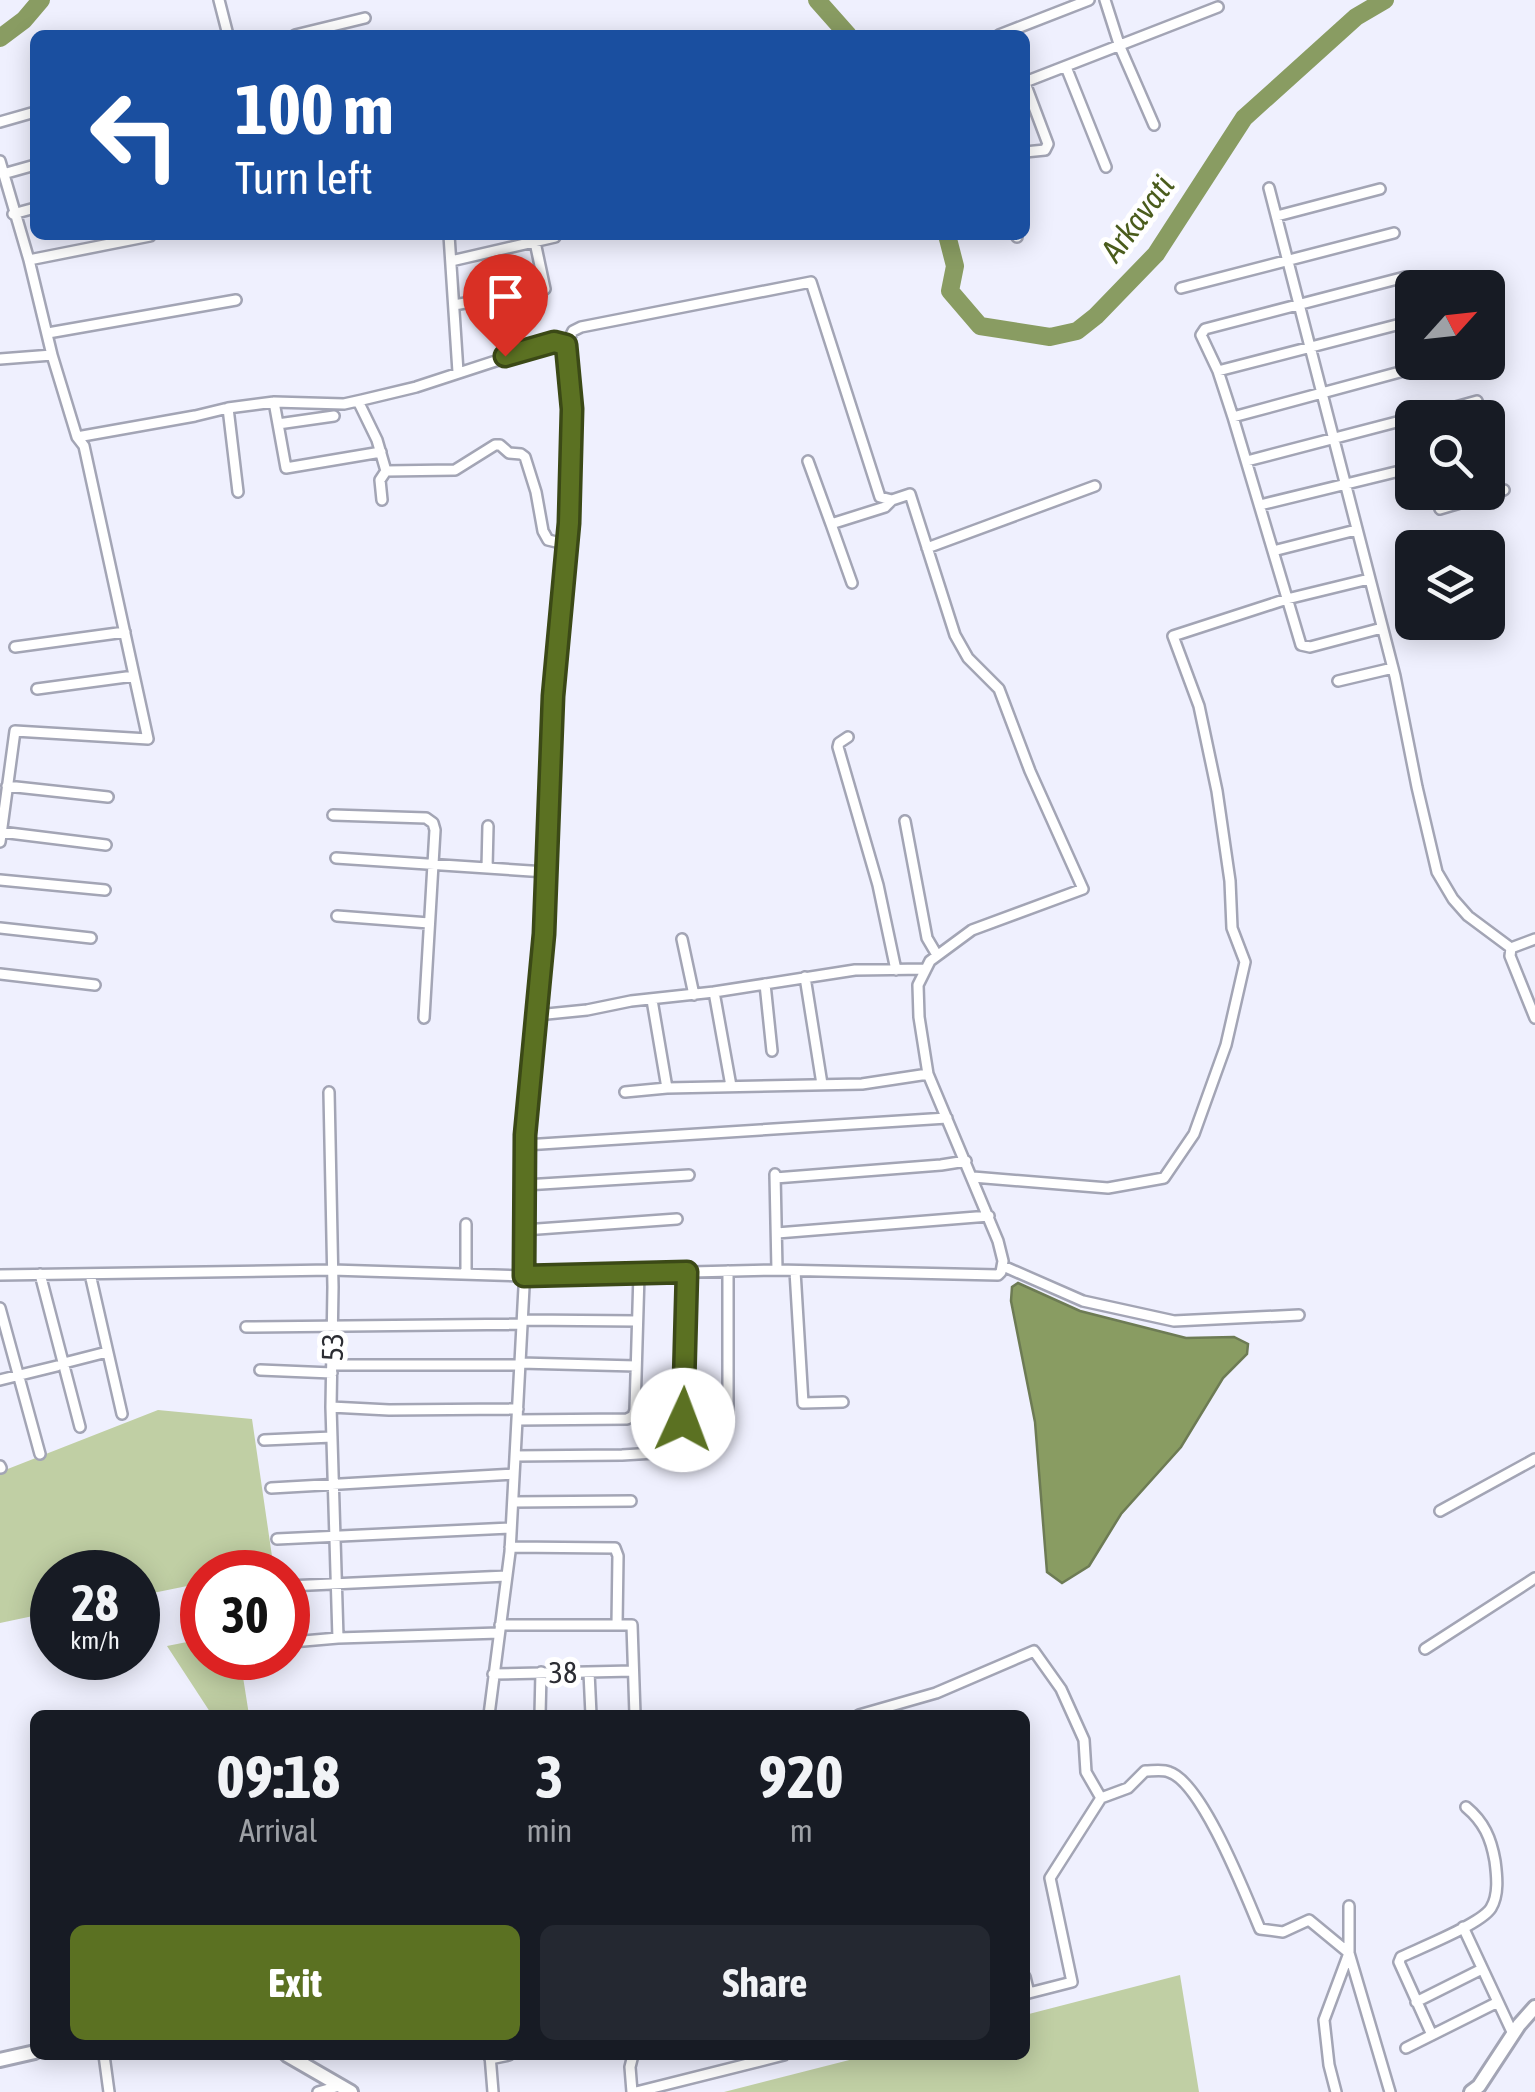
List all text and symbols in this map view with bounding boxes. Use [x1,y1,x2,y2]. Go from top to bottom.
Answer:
text: 100 m [235,69,394,149]
icon: left [70,70,200,200]
text: Turn left [235,152,373,204]
water label: Arkavati [1092,168,1181,269]
pin [463,254,548,357]
icon: arrive [478,269,533,324]
north arrow [1395,270,1505,380]
map controls [1395,270,1505,640]
button: search [1395,400,1505,510]
button: layers [1395,530,1505,640]
street label: 53 [315,1333,349,1361]
position arrow [631,1368,735,1472]
speed limit sign: 30 [180,1550,310,1680]
text: 28 [71,1574,118,1632]
text: km/h [70,1626,120,1654]
street label: 38 [549,1655,577,1689]
text: 09:18 [216,1742,340,1811]
text: 3 [535,1742,564,1811]
text: 920 [759,1742,843,1811]
text: Arrival [239,1812,317,1849]
text: min [526,1812,572,1849]
text: m [790,1812,813,1849]
button: Exit [70,1925,520,2040]
button: Share [540,1925,990,2040]

